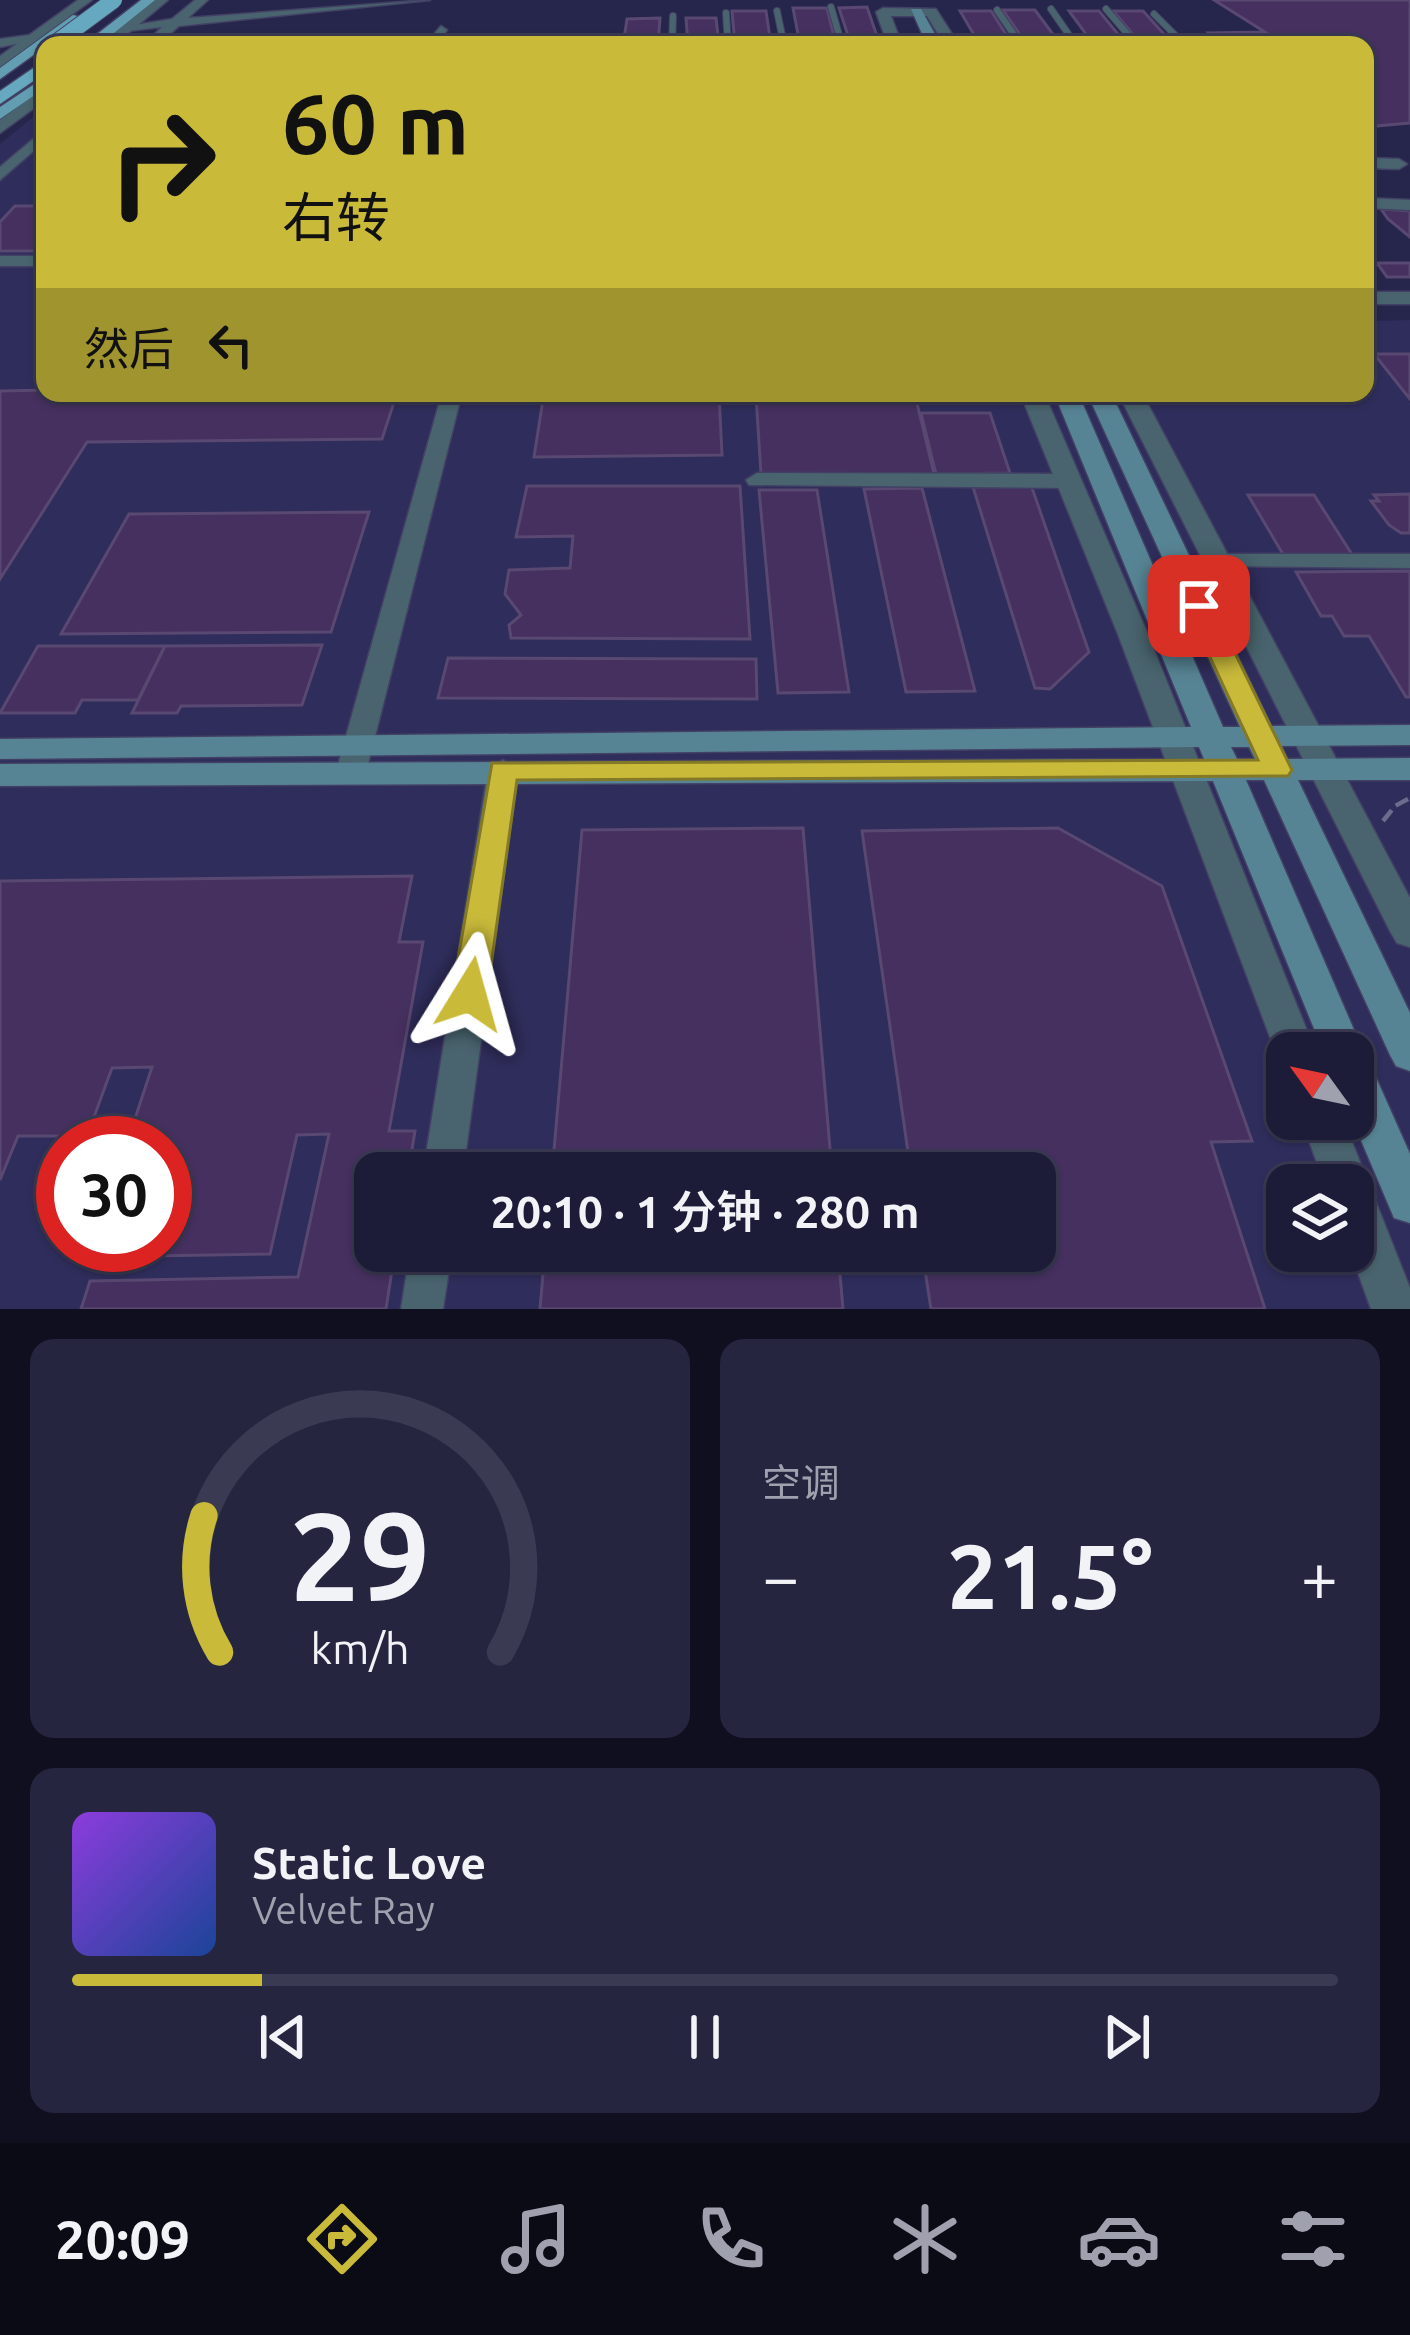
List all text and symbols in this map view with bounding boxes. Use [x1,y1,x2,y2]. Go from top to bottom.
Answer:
text: 60 m [282,76,469,170]
icon: right [84,84,240,240]
text: 右转 [282,187,390,247]
icon: left [198,312,264,378]
text: 然后 [84,323,174,374]
pin [1148,555,1250,657]
icon: arrive [1166,573,1232,639]
position arrow [407,931,533,1057]
north arrow [1266,1032,1374,1140]
map controls [1266,1032,1374,1272]
speed limit sign: 30 [36,1116,192,1272]
button: layers [1266,1164,1374,1272]
text: 20:10 · 1 分钟 · 280 m [490,1186,920,1237]
text: 空调 [762,1461,840,1504]
text: 29 [290,1485,430,1625]
text: 21.5° [947,1525,1153,1626]
text: − [762,1539,799,1613]
text: + [1301,1539,1338,1613]
text: km/h [310,1623,410,1671]
text: Static Love [252,1837,486,1888]
text: Velvet Ray [252,1888,435,1931]
icon: previous [250,2004,316,2070]
icon: pause [672,2004,738,2070]
icon: next [1094,2004,1160,2070]
icon: directions [300,2197,384,2281]
icon: music [494,2197,578,2281]
icon: phone [689,2197,773,2281]
icon: climate [883,2197,967,2281]
icon: car [1077,2197,1161,2281]
icon: filters [1271,2197,1355,2281]
text: 20:09 [55,2209,190,2269]

